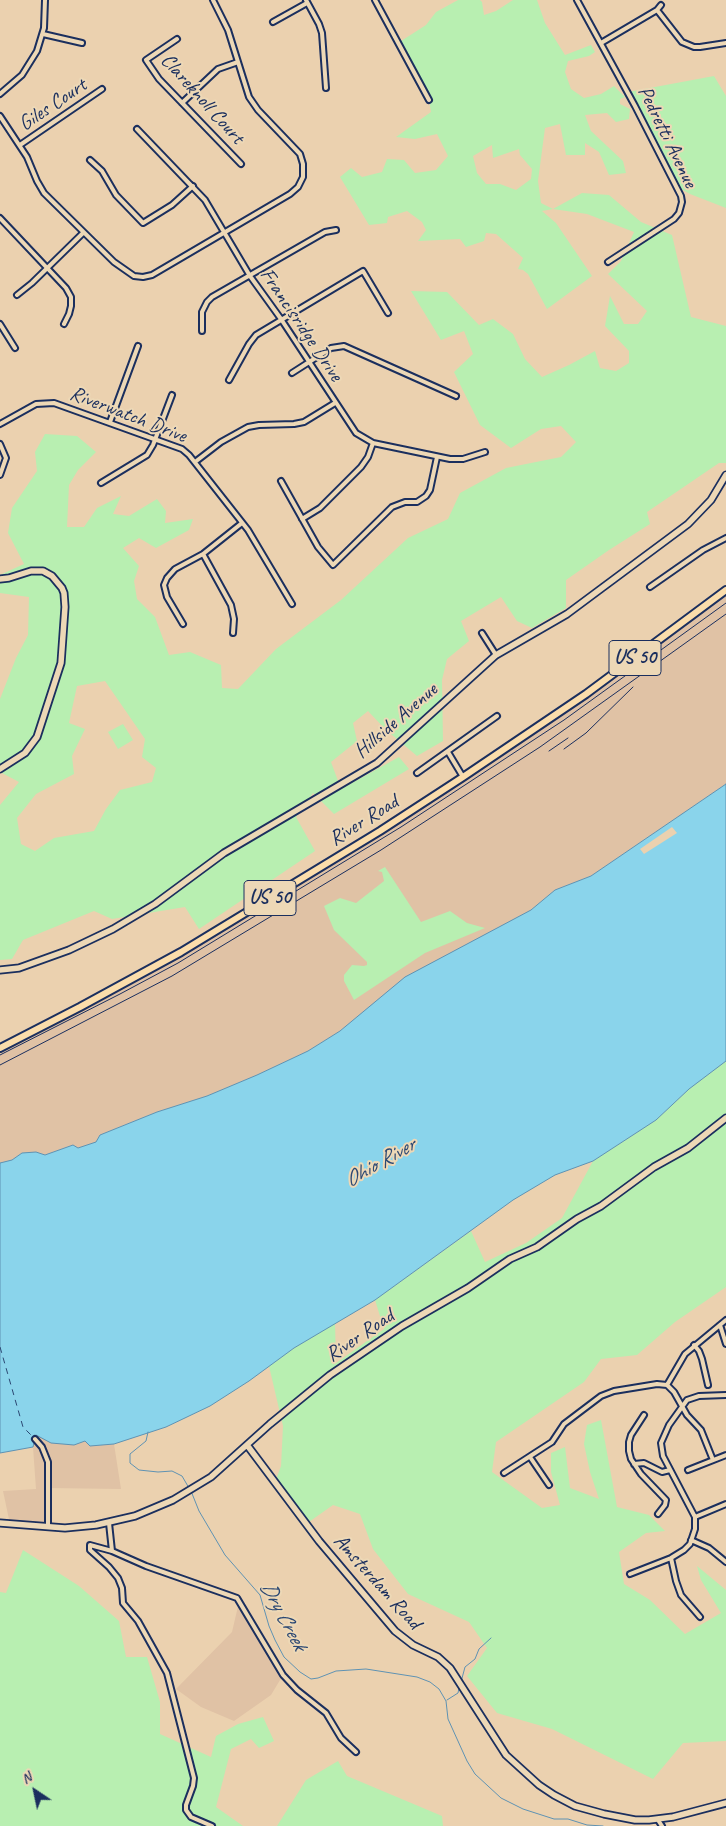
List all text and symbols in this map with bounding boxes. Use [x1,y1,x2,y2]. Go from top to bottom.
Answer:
street label: Clareknoll Court [155,48,249,150]
street label: Giles Court [14,73,92,137]
street label: Pedretti Avenue [632,82,702,192]
street label: Francisridge Drive [254,264,348,386]
street label: Riverwatch Drive [66,381,190,449]
road number: US 50 [609,640,661,676]
street label: Hillside Avenue [349,678,443,764]
street label: River Road [325,790,403,852]
road number: US 50 [244,880,296,916]
water label: Ohio River [340,1132,420,1194]
street label: River Road [321,1304,399,1368]
street label: Amsterdam Road [328,1529,426,1635]
water label: Dry Creek [254,1577,312,1655]
north arrow [10,1766,60,1816]
text: N [18,1769,35,1788]

